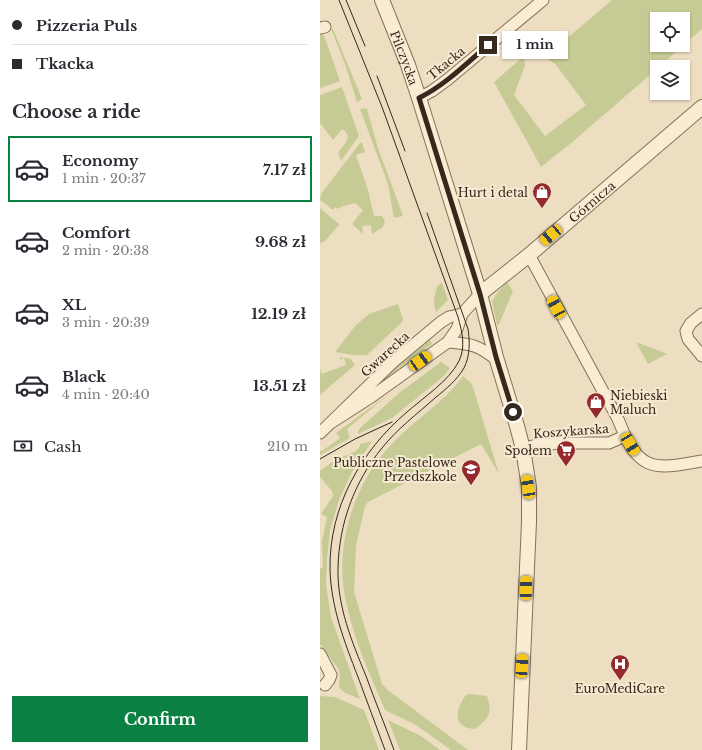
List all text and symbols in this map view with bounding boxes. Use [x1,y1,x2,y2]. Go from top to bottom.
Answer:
map controls [650,12,690,100]
button: locate [650,12,690,52]
text: Pizzeria Puls [36,16,137,35]
street label: Pilczycka [387,28,422,87]
callout: 1 min [502,31,568,59]
route end [479,36,497,54]
text: 1 min [516,36,554,53]
street label: Tkacka [424,43,468,83]
text: Tkacka [36,54,94,73]
button: layers [650,60,690,100]
text: Choose a ride [12,101,141,123]
icon: car [14,151,50,187]
text: Economy [62,151,139,170]
text: 7.17 zł [263,160,306,179]
text: 1 min · 20:37 [62,170,146,187]
street label: Górnicza [565,177,618,225]
shop icon: Hurt i detal [531,181,553,209]
place label: Hurt i detal [458,185,528,200]
icon: car [14,223,50,259]
text: Comfort [62,223,130,242]
car [538,223,564,247]
text: 9.68 zł [255,232,306,251]
text: 2 min · 20:38 [62,242,149,259]
car [545,294,567,320]
icon: car [14,295,50,331]
text: XL [62,295,86,314]
text: 12.19 zł [251,304,306,323]
text: 3 min · 20:39 [62,314,150,331]
street label: Gwarecka [358,328,413,380]
car [407,349,433,373]
icon: car [14,367,50,403]
text: Black [62,367,106,386]
text: 13.51 zł [253,376,306,395]
text: 4 min · 20:40 [62,386,150,403]
place label: Niebieski Maluch [610,388,667,417]
shop icon: Niebieski Maluch [585,391,607,419]
route start [504,403,522,421]
street label: Koszykarska [533,421,610,441]
car [619,431,641,457]
icon: cash [12,435,34,457]
text: Cash [44,437,81,456]
text: 210 m [267,438,308,455]
supermarket icon: Społem [555,439,577,467]
place label: Społem [505,443,552,458]
place label: Publiczne Pastelowe Przedszkole [333,455,457,484]
school or university icon: Publiczne Pastelowe Przedszkole [460,458,482,486]
car [520,474,536,500]
car [520,576,532,600]
hospital icon: EuroMediCare [609,653,631,681]
car [515,654,529,678]
place label: EuroMediCare [575,681,665,696]
button: Confirm [12,696,308,742]

